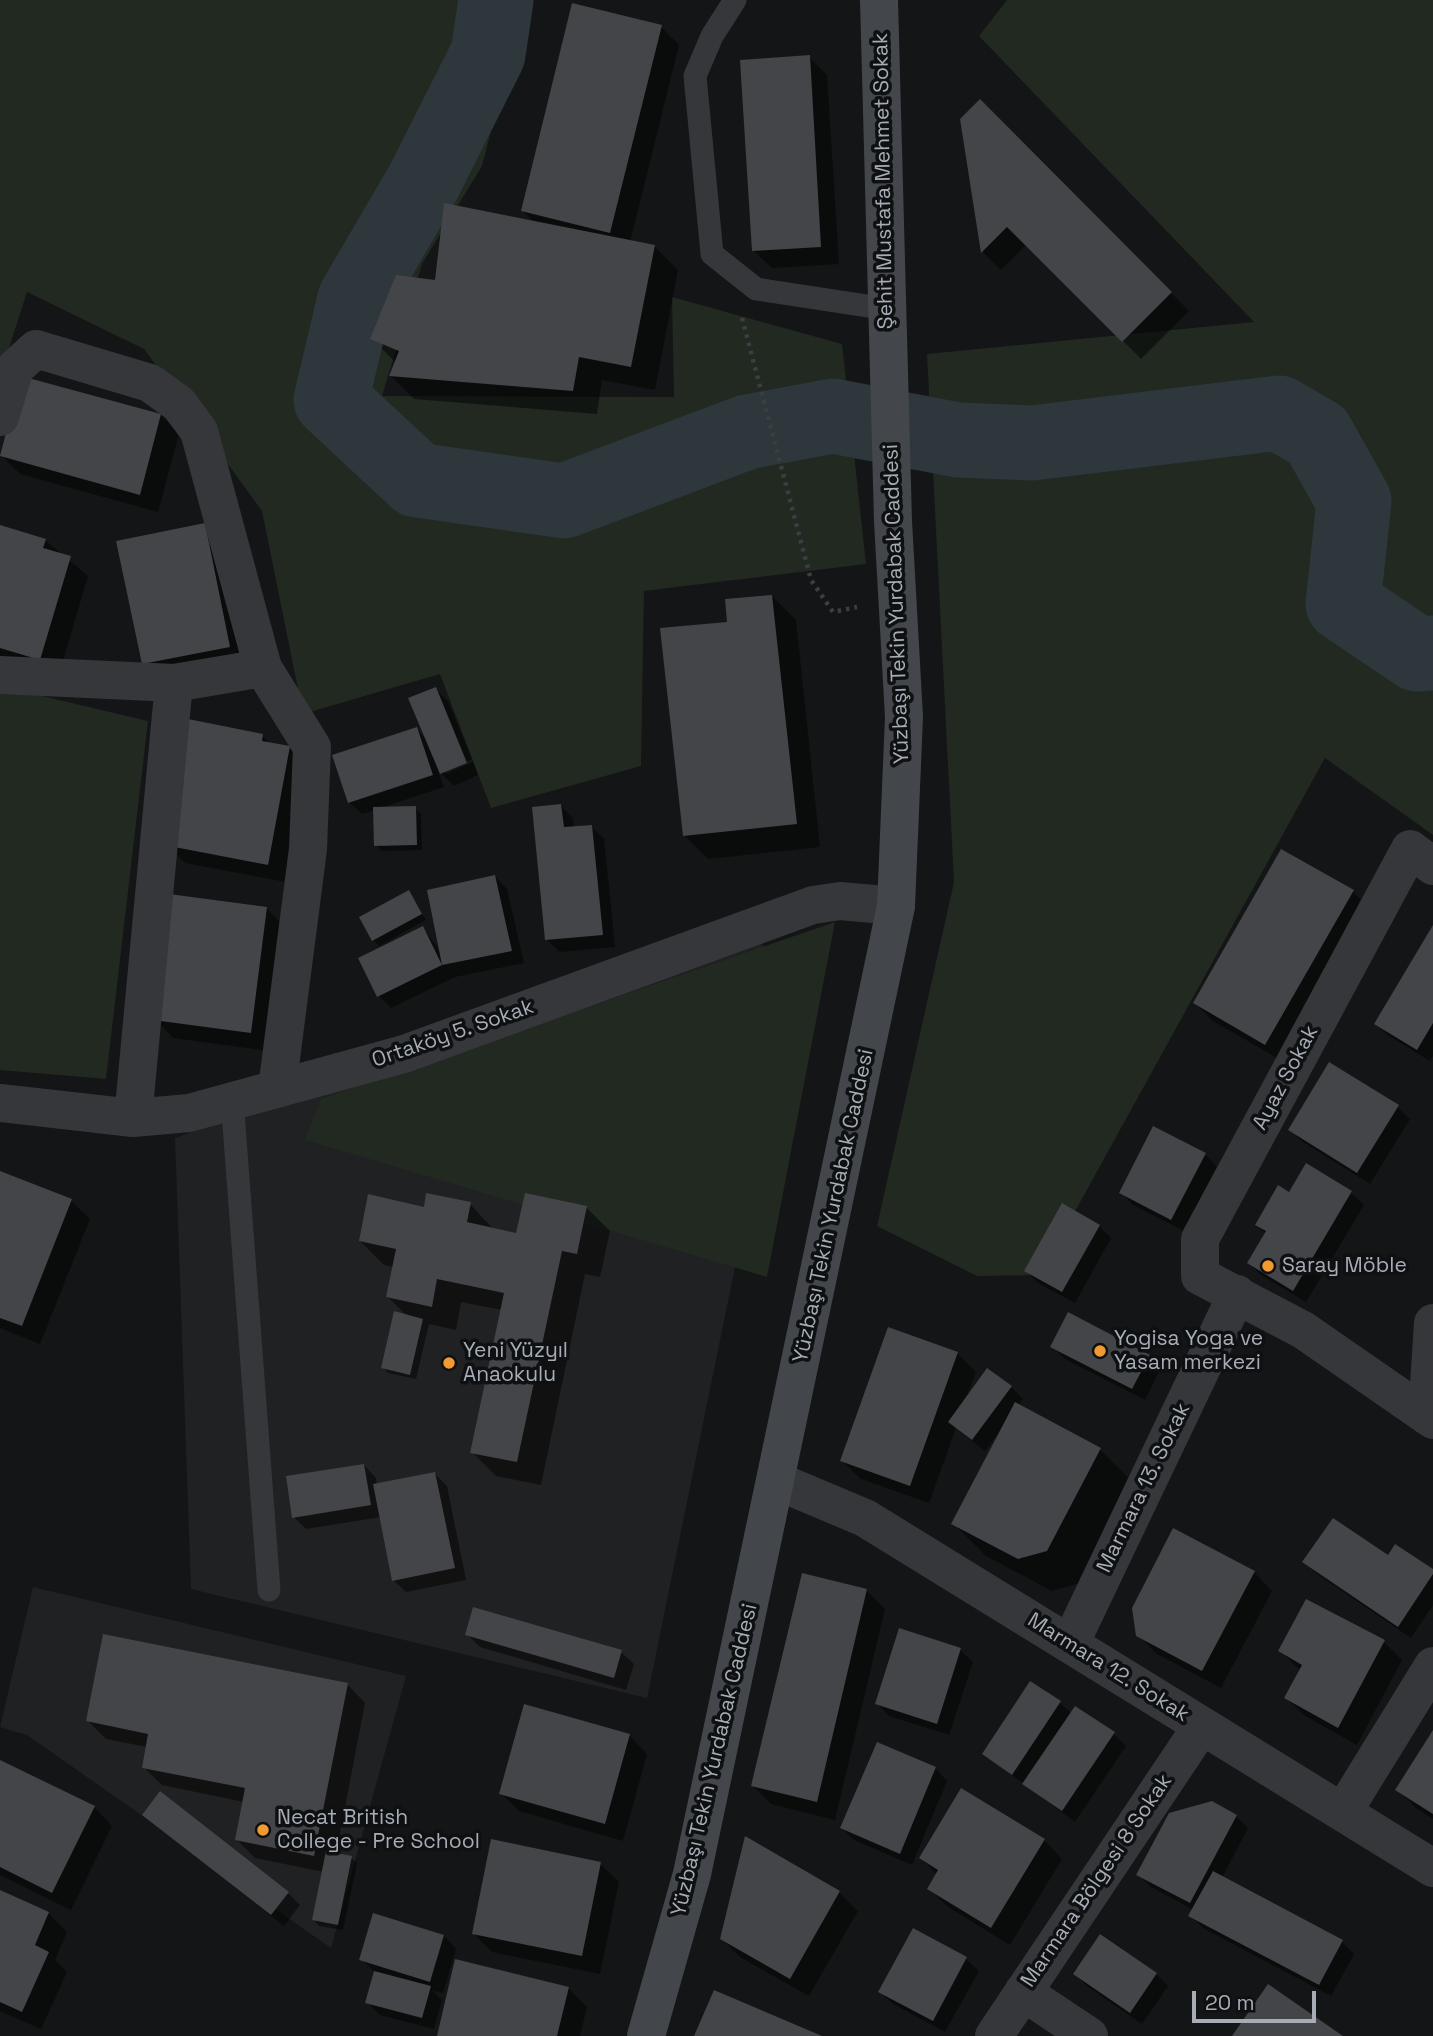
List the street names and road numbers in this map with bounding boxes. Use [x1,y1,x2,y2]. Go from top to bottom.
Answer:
street label: Şehit Mustafa Mehmet Sokak [869,32,899,330]
street label: Yüzbaşı Tekin Yurdabak Caddesi [879,444,915,764]
street label: Ortaköy 5. Sokak [369,995,537,1073]
street label: Ayaz Sokak [1248,1021,1324,1135]
street label: Yüzbaşı Tekin Yurdabak Caddesi [788,1047,880,1365]
street label: Marmara 13. Sokak [1092,1399,1196,1577]
street label: Yüzbaşı Tekin Yurdabak Caddesi [667,1601,763,1919]
street label: Marmara 12. Sokak [1023,1608,1193,1728]
street label: Marmara Bölgesi 8 Sokak [1016,1770,1178,1992]

